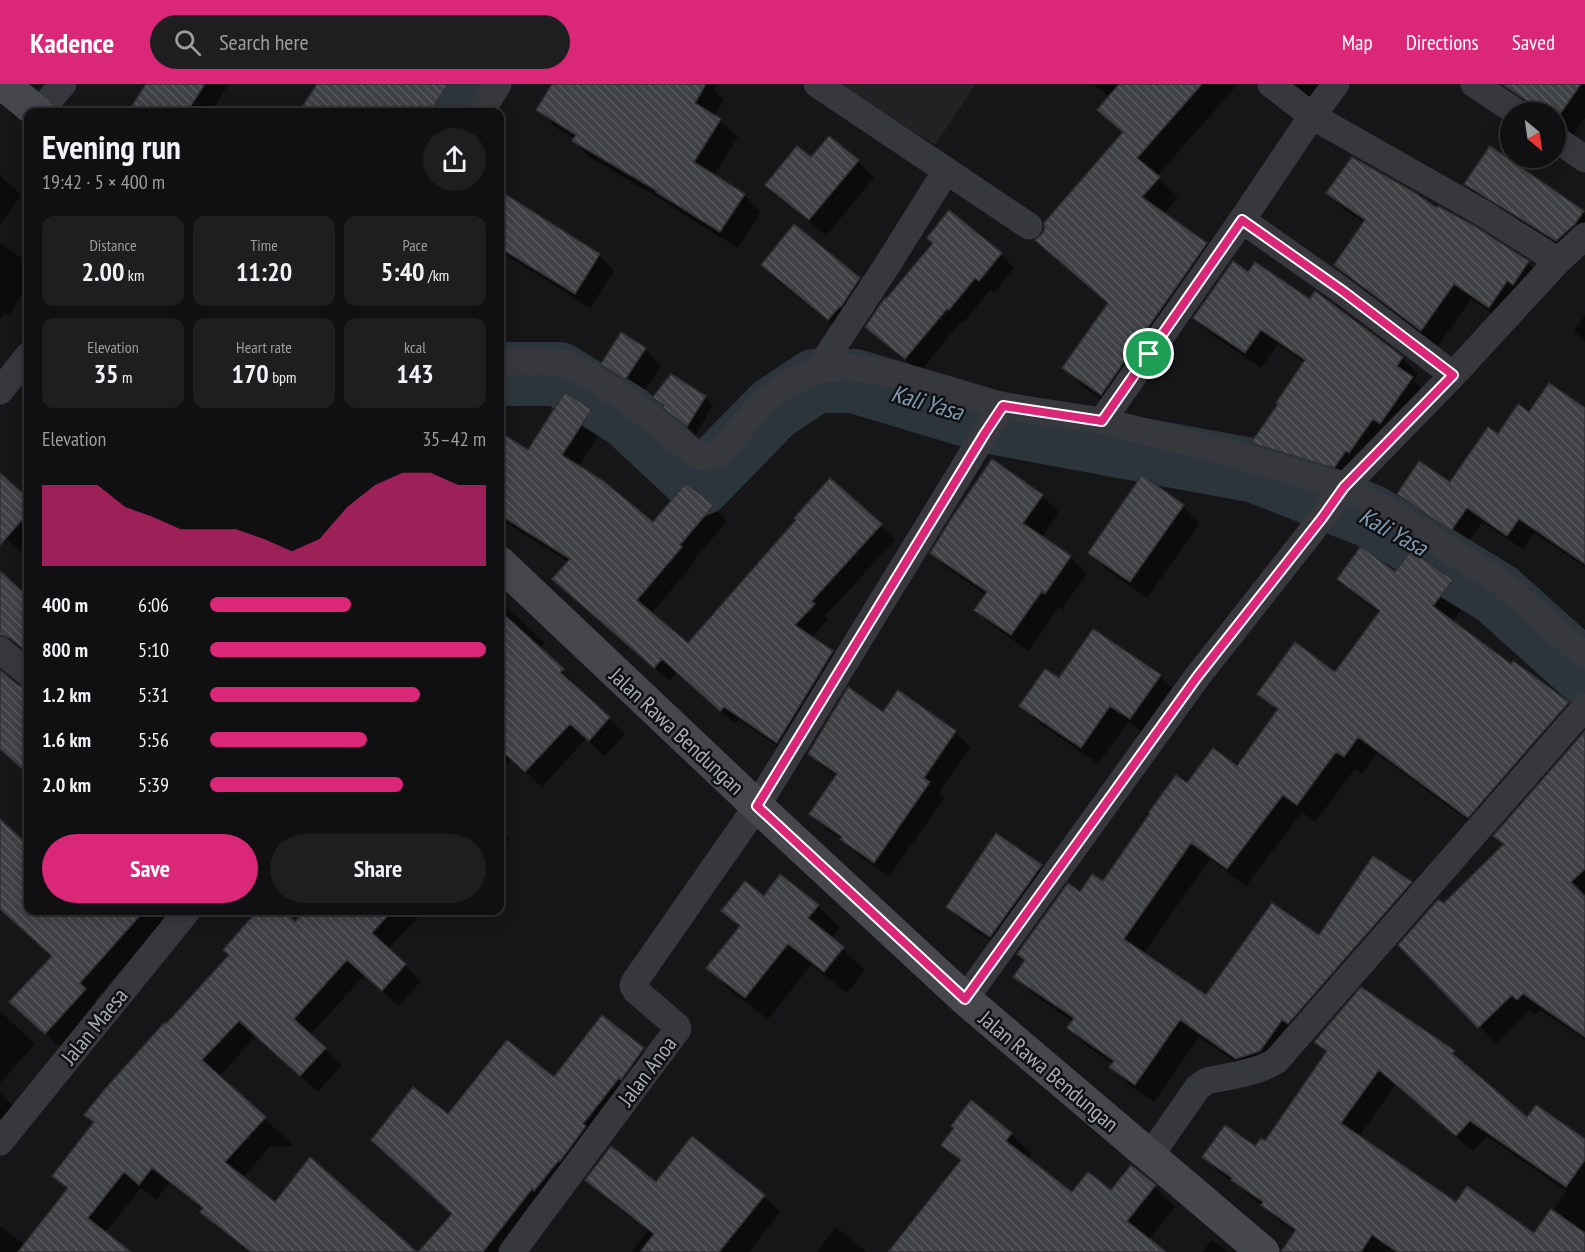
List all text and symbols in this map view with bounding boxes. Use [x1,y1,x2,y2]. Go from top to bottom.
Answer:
search box [150,15,570,69]
text: Kadence [30,24,114,61]
icon: search [171,26,204,59]
text: Search here [219,28,309,56]
text: Map [1342,29,1373,56]
text: Directions [1406,29,1479,56]
text: Saved [1512,29,1555,56]
north arrow [1500,102,1566,168]
map controls [1500,102,1566,168]
text: Evening run [42,125,181,168]
button: share [423,128,486,191]
text: 19:42 · 5 × 400 m [42,169,165,195]
text: Distance [89,235,137,255]
text: Time [250,235,278,255]
text: Pace [402,235,428,255]
text: 2.00 [82,255,124,288]
text: 11:20 [236,255,292,288]
text: 5:40 [381,255,425,288]
text: km [124,265,144,285]
text: /km [425,265,449,285]
pin [1123,328,1174,379]
text: Elevation [87,337,139,357]
text: Heart rate [236,337,292,357]
text: kcal [404,337,426,357]
icon: arrive [1132,337,1165,370]
text: 35 [94,357,119,390]
text: 170 [231,357,269,390]
text: 143 [396,357,434,390]
text: m [119,367,132,387]
text: bpm [269,367,297,387]
water label: Kali Yasa [888,378,968,428]
text: Elevation [42,426,106,452]
text: 35–42 m [422,426,486,452]
water label: Kali Yasa [1354,500,1434,564]
text: 400 m [42,592,88,618]
text: 6:06 [138,592,169,618]
text: 800 m [42,637,88,663]
text: 5:10 [138,637,169,663]
street label: Jalan Rawa Bendungan [603,661,750,801]
text: 1.2 km [42,682,91,708]
text: 5:31 [138,682,169,708]
text: 1.6 km [42,727,91,753]
text: 5:56 [138,727,169,753]
text: 2.0 km [42,772,91,798]
text: 5:39 [138,772,169,798]
button: Save [42,834,258,903]
button: Share [270,834,486,903]
street label: Jalan Maesa [54,982,133,1071]
street label: Jalan Rawa Bendungan [973,1004,1125,1138]
street label: Jalan Anoa [611,1031,682,1112]

